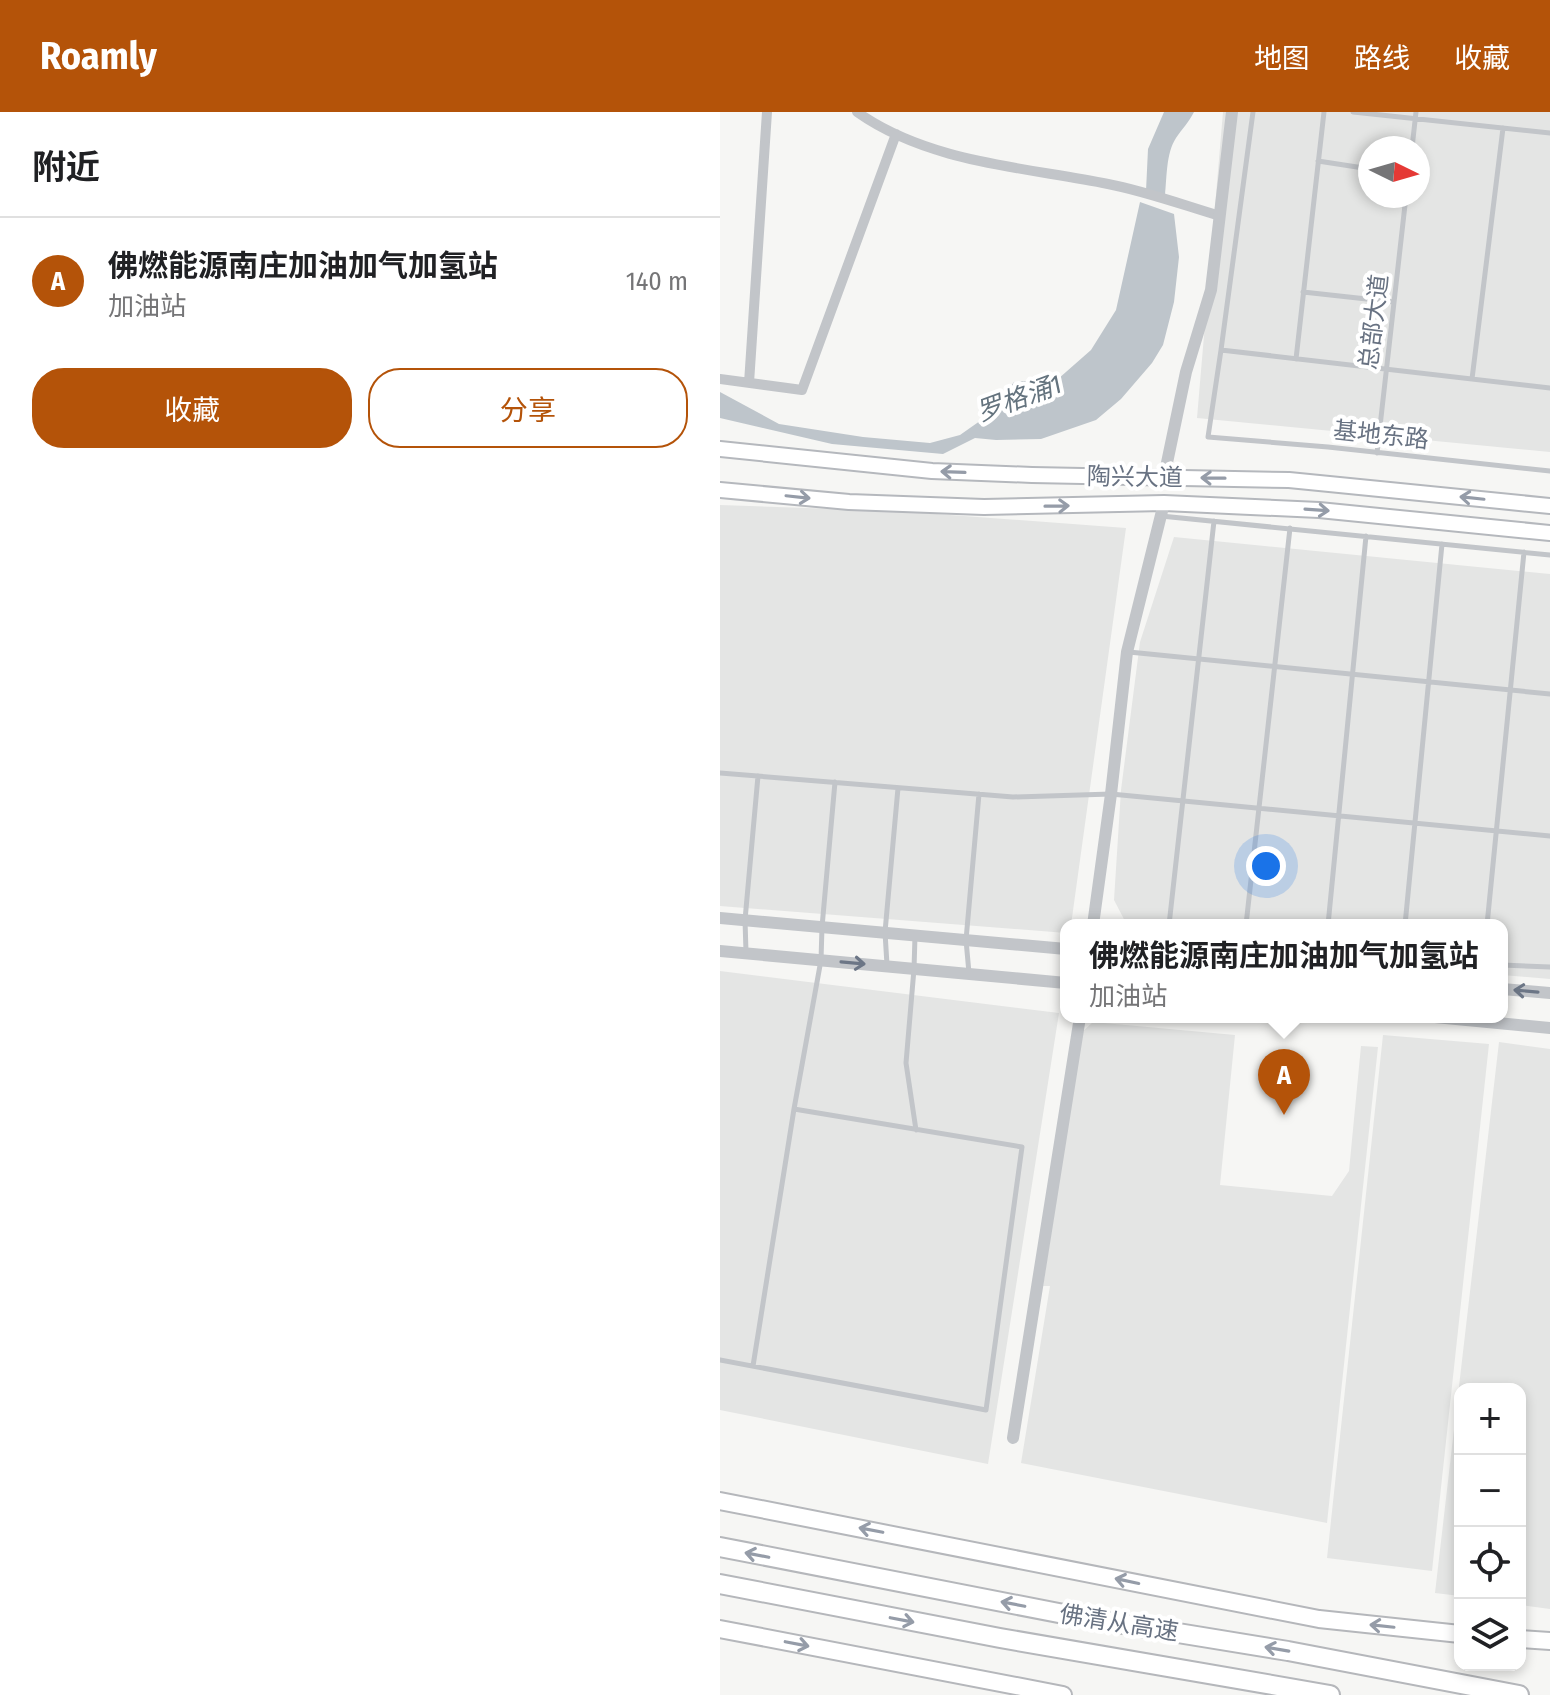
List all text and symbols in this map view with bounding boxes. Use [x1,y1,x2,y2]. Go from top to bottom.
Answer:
text: Roamly [40,33,157,79]
text: 地图 [1254,42,1310,75]
text: 路线 [1354,42,1410,75]
text: 收藏 [1454,42,1510,75]
north arrow [1358,136,1430,208]
text: 附近 [32,147,100,188]
text: 佛燃能源南庄加油加气加氢站 [108,248,498,284]
text: A [51,266,65,297]
text: 140 m [626,266,688,297]
street label: 总部大道 [1354,273,1394,371]
text: 加油站 [108,291,186,322]
button: 收藏 [32,368,352,448]
button: 分享 [368,368,688,448]
water label: 罗格涌1 [972,369,1066,428]
street label: 基地东路 [1332,416,1430,454]
street label: 陶兴大道 [1087,462,1183,492]
one-way arrow [940,465,967,480]
one-way arrow [1200,470,1227,486]
one-way arrow [784,490,811,505]
one-way arrow [1459,490,1486,505]
one-way arrow [1043,498,1070,513]
one-way arrow [1303,503,1330,518]
your location [1246,846,1286,886]
popup [1060,919,1508,1023]
text: 佛燃能源南庄加油加气加氢站 [1089,938,1479,974]
one-way arrow [840,956,866,971]
text: 加油站 [1089,981,1167,1012]
one-way arrow [1513,983,1540,998]
pin: A [1258,1049,1310,1115]
map controls [1454,1383,1526,1671]
button: + [1454,1383,1526,1455]
button: − [1454,1455,1526,1527]
one-way arrow [859,1522,885,1537]
button: locate [1454,1527,1526,1599]
one-way arrow [745,1546,771,1561]
one-way arrow [1114,1572,1140,1587]
one-way arrow [1000,1596,1026,1611]
button: layers [1454,1599,1526,1671]
street label: 佛清从高速 [1058,1600,1180,1646]
one-way arrow [889,1613,914,1628]
one-way arrow [1369,1619,1396,1634]
one-way arrow [783,1637,809,1652]
one-way arrow [1265,1641,1290,1656]

